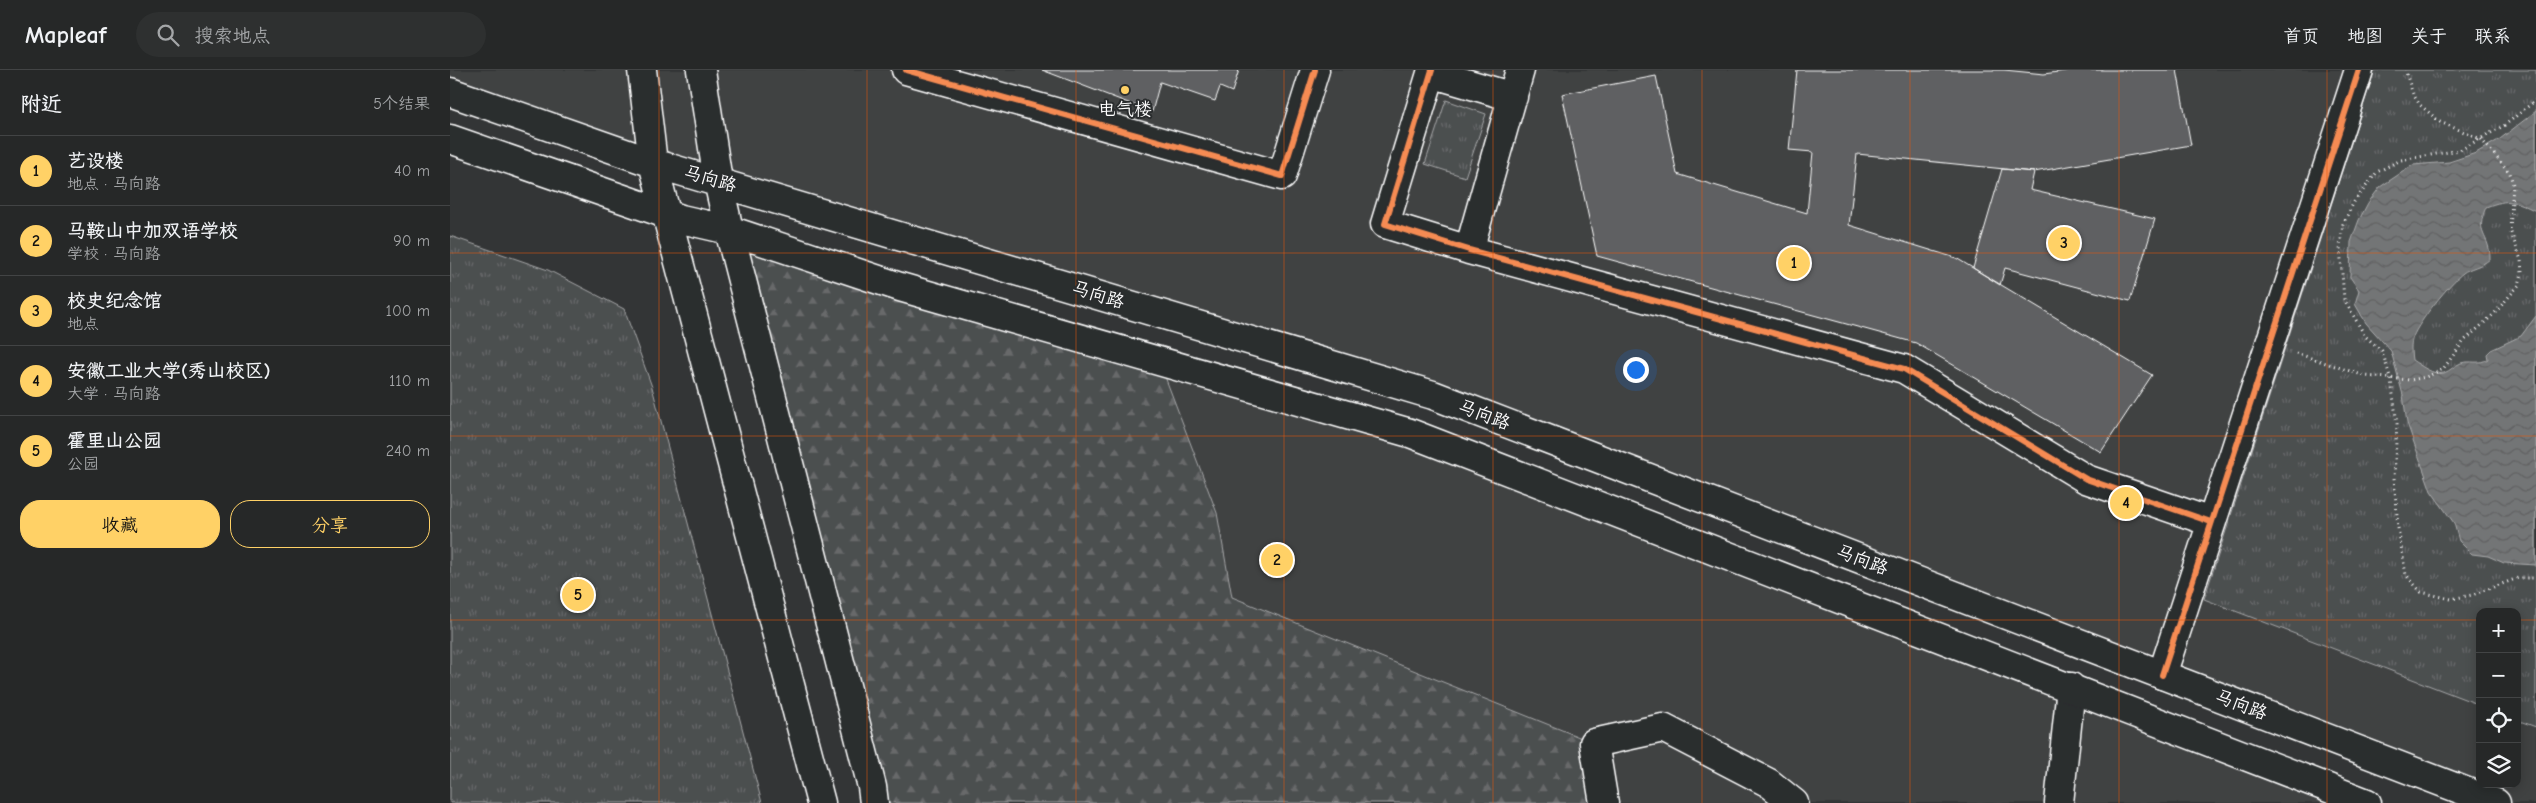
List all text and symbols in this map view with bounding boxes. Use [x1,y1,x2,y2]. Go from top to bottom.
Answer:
search box [136,12,486,57]
text: Mapleaf [25,21,106,49]
icon: search [154,21,182,49]
text: 搜索地点 [194,25,270,47]
text: 首页 [2283,26,2319,47]
text: 地图 [2347,26,2383,47]
text: 关于 [2411,26,2447,47]
text: 联系 [2475,26,2511,47]
marker: 电气楼 [1119,84,1131,96]
text: 附近 [20,92,62,116]
text: 5个结果 [373,95,430,113]
place label: 电气楼 [1098,99,1152,120]
text: 艺设楼 [67,150,124,172]
street label: 马向路 [681,161,739,197]
text: 1 [33,162,39,180]
text: 40 m [394,162,430,180]
text: 地点 · 马向路 [67,175,161,193]
text: 马鞍山中加双语学校 [67,220,238,242]
pin: 3 [2048,224,2080,262]
text: 2 [32,232,40,250]
text: 90 m [393,232,430,250]
pin: 1 [1778,244,1810,282]
text: 学校 · 马向路 [67,245,161,263]
street label: 马向路 [1069,277,1127,313]
text: 校史纪念馆 [67,290,162,312]
text: 3 [32,302,40,320]
text: 100 m [386,302,430,320]
text: 地点 [67,315,99,333]
your location [1623,357,1649,383]
text: 安徽工业大学(秀山校区) [67,360,271,382]
text: 4 [32,372,40,390]
text: 110 m [389,372,430,390]
text: 大学 · 马向路 [67,385,161,403]
street label: 马向路 [1455,396,1513,434]
text: 霍里山公园 [67,430,162,452]
text: 5 [32,442,40,460]
text: 240 m [386,442,430,460]
text: 公园 [67,455,99,473]
pin: 4 [2110,484,2142,522]
button: 收藏 [20,500,220,548]
button: 分享 [230,500,430,548]
pin: 2 [1261,541,1293,579]
street label: 马向路 [1833,541,1891,579]
pin: 5 [562,576,594,614]
map controls [2476,608,2521,788]
button: + [2476,608,2521,653]
button: − [2476,653,2521,698]
street label: 马向路 [2212,686,2270,724]
button: locate [2476,698,2521,743]
button: layers [2476,743,2521,788]

